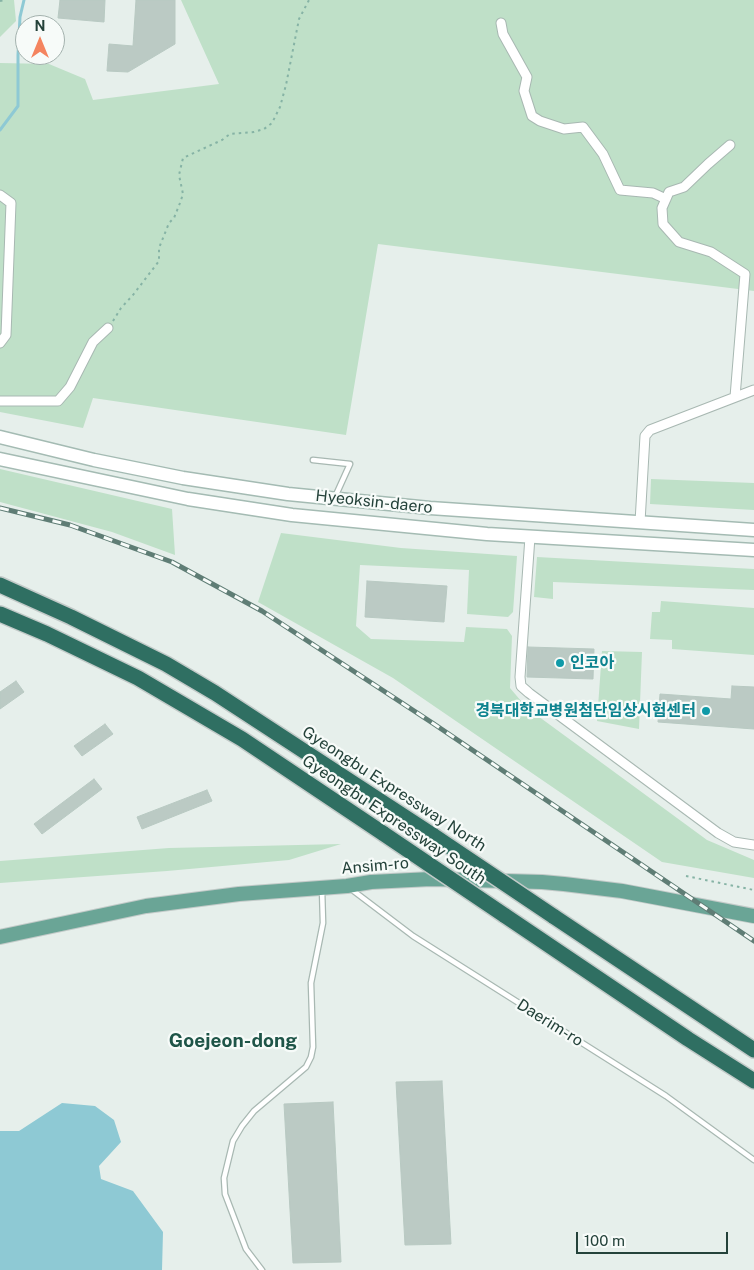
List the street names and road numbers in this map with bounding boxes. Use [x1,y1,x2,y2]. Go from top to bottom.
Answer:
street label: Hyeoksin-daero [314,486,434,518]
street label: Gyeongbu Expressway North [298,722,490,856]
street label: Gyeongbu Expressway South [298,751,490,889]
street label: Ansim-ro [340,853,410,879]
street label: Daerim-ro [513,995,587,1051]

